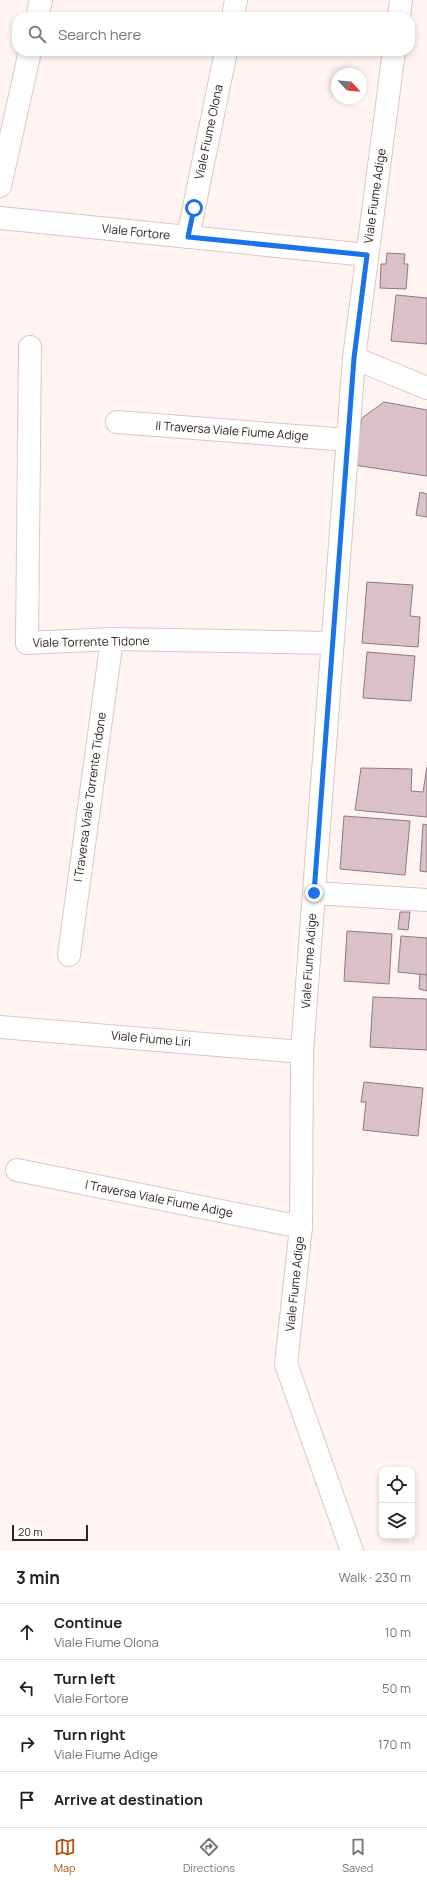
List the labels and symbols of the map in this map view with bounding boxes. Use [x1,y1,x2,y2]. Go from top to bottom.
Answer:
north arrow [331,68,367,104]
street label: Viale Fiume Olona [190,83,227,181]
street label: Viale Fiume Adige [359,147,390,245]
route start [185,199,203,217]
street label: Viale Fortore [101,219,171,244]
street label: II Traversa Viale Fiume Adige [155,417,309,444]
street label: Viale Torrente Tidone [32,632,149,651]
street label: I Traversa Viale Torrente Tidone [69,711,110,883]
route end [305,884,323,902]
street label: Viale Fiume Adige [297,913,320,1009]
street label: Viale Fiume Liri [110,1027,192,1050]
street label: I Traversa Viale Fiume Adige [84,1176,235,1221]
street label: Viale Fiume Adige [281,1235,308,1332]
scale bar [12,1523,88,1542]

